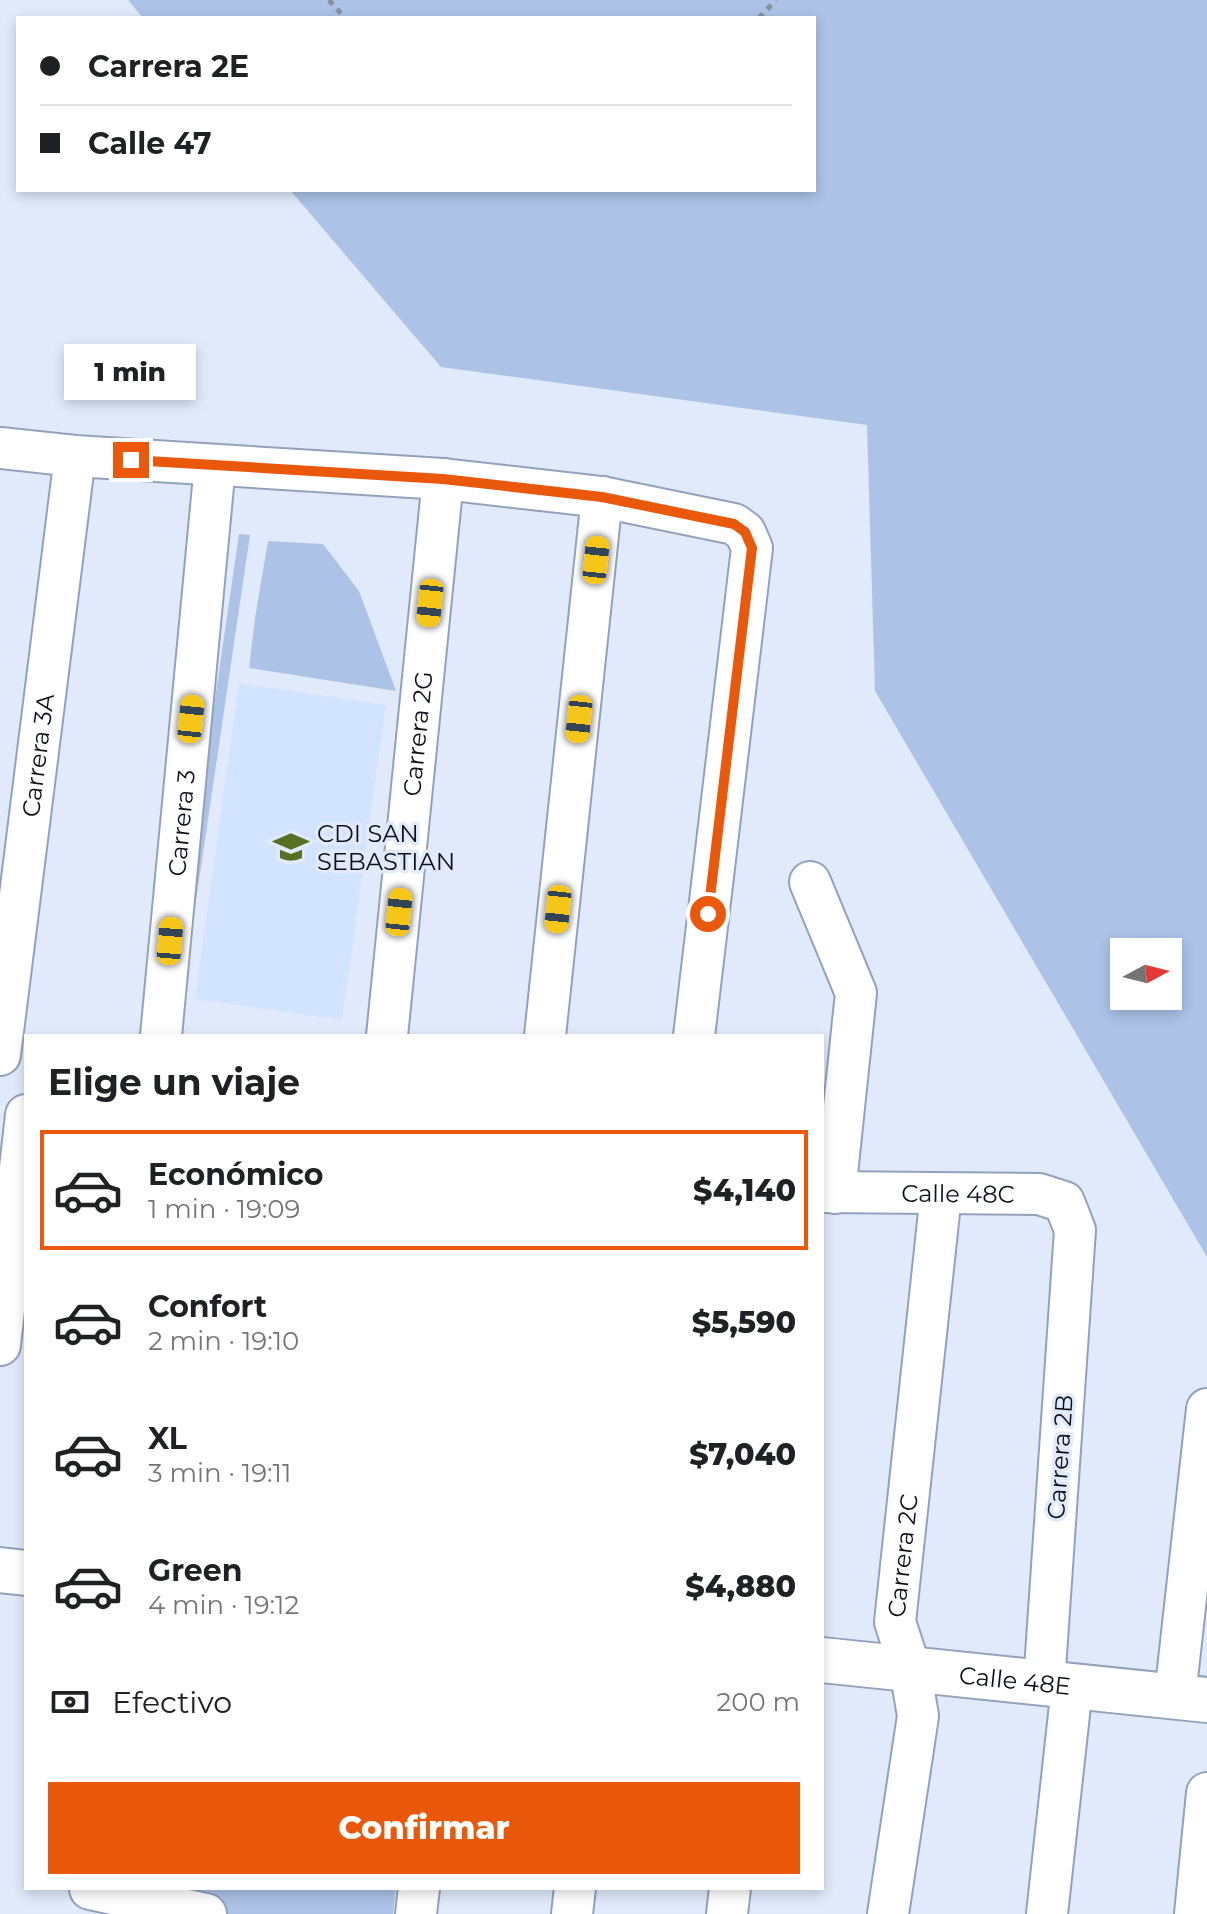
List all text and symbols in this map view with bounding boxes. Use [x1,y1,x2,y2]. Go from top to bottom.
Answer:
text: Carrera 2E [88,48,249,85]
text: Calle 47 [88,125,212,162]
callout: 1 min [65,344,197,400]
text: 1 min [94,356,166,388]
route end [113,442,149,478]
car [582,535,610,585]
car [416,578,444,628]
street label: Carrera 2G [397,670,438,797]
street label: Carrera 3A [15,691,60,819]
car [177,694,205,744]
car [565,694,593,744]
street label: Carrera 3 [162,768,201,878]
place label: CDI SAN SEBASTIAN [317,819,455,876]
school or university icon: CDI SAN SEBASTIAN [272,828,310,866]
car [544,884,572,934]
car [385,887,413,937]
route start [690,896,726,932]
car [156,916,184,966]
north arrow [1110,938,1182,1010]
map controls [1110,938,1182,1010]
text: Elige un viaje [48,1060,300,1104]
icon: car [52,1154,124,1226]
text: Económico [148,1156,323,1193]
text: $4,140 [693,1172,796,1209]
street label: Calle 48C [901,1178,1015,1208]
text: 1 min · 19:09 [148,1193,300,1225]
icon: car [52,1286,124,1358]
text: Confort [148,1288,267,1325]
text: $5,590 [692,1304,796,1341]
text: 2 min · 19:10 [148,1325,299,1357]
street label: Carrera 2B [1041,1394,1079,1520]
icon: car [52,1418,124,1490]
text: XL [148,1420,187,1457]
text: $7,040 [689,1436,796,1473]
text: 3 min · 19:11 [148,1457,291,1489]
street label: Carrera 2C [881,1492,923,1619]
icon: car [52,1550,124,1622]
text: Green [148,1552,242,1589]
text: $4,880 [685,1568,796,1605]
text: 4 min · 19:12 [148,1589,299,1621]
street label: Calle 48E [958,1660,1072,1700]
icon: cash [48,1680,92,1724]
text: Efectivo [112,1684,232,1721]
text: 200 m [716,1686,800,1718]
button: Confirmar [48,1782,800,1874]

